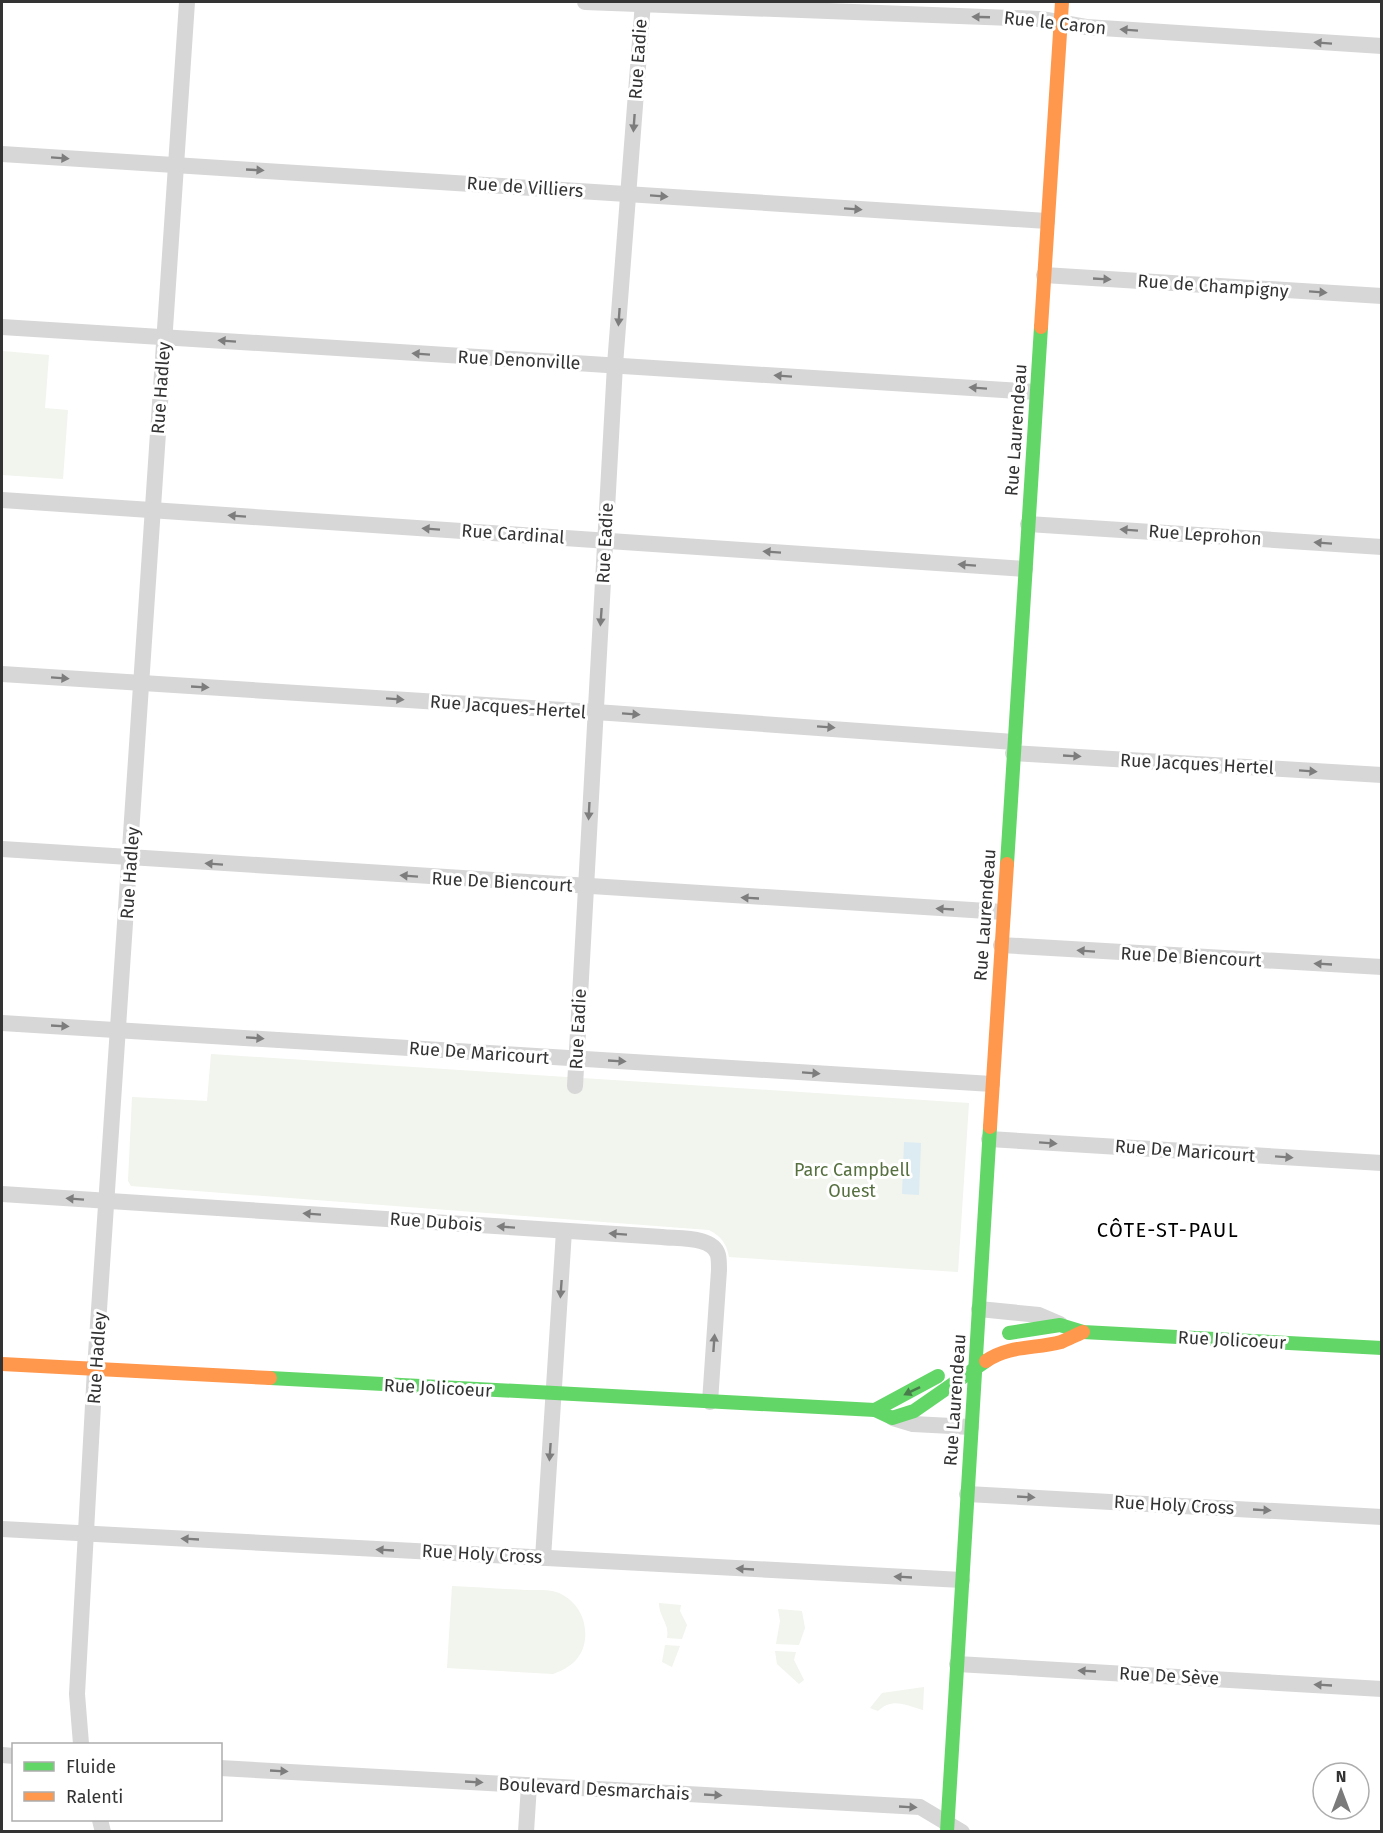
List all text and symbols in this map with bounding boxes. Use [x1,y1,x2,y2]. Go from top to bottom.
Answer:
street label: Rue le Caron [1003,7,1107,39]
one-way arrow [971,12,990,22]
street label: Rue Eadie [624,18,652,100]
one-way arrow [1119,25,1138,35]
one-way arrow [1314,38,1333,47]
one-way arrow [629,113,639,132]
one-way arrow [50,153,69,163]
one-way arrow [245,165,264,174]
street label: Rue de Villiers [466,172,584,202]
one-way arrow [649,191,668,201]
one-way arrow [844,204,863,213]
street label: Rue de Champigny [1137,270,1289,302]
one-way arrow [1093,274,1112,283]
one-way arrow [1308,288,1327,297]
one-way arrow [614,308,624,327]
one-way arrow [217,337,236,346]
street label: Rue Hadley [147,341,175,435]
street label: Rue Denonville [457,346,581,374]
one-way arrow [412,349,431,359]
street label: Rue Laurendeau [1000,363,1032,497]
one-way arrow [774,371,793,380]
one-way arrow [969,384,988,393]
street label: Rue Eadie [592,502,618,584]
one-way arrow [227,512,246,521]
street label: Rue Cardinal [461,519,565,549]
street label: Rue Leprohon [1148,520,1262,550]
one-way arrow [422,524,441,534]
one-way arrow [1119,526,1138,535]
one-way arrow [1314,538,1333,548]
one-way arrow [763,548,782,557]
one-way arrow [957,560,976,569]
one-way arrow [596,607,605,626]
one-way arrow [50,673,69,683]
one-way arrow [190,682,209,691]
street label: Rue Jacques-Hertel [429,691,587,723]
one-way arrow [385,695,404,704]
one-way arrow [622,710,641,719]
one-way arrow [816,723,835,732]
street label: Rue Jacques Hertel [1120,749,1274,779]
one-way arrow [1062,752,1081,761]
one-way arrow [1299,766,1318,776]
one-way arrow [585,802,594,821]
street label: Rue Hadley [116,826,144,920]
street label: Rue Laurendeau [969,848,1001,982]
one-way arrow [205,860,224,869]
street label: Rue De Biencourt [431,867,574,897]
one-way arrow [399,872,418,881]
one-way arrow [741,893,760,902]
one-way arrow [935,905,954,914]
street label: Rue De Biencourt [1120,942,1263,972]
one-way arrow [1077,946,1096,955]
one-way arrow [1314,959,1333,969]
street label: Rue Eadie [565,988,591,1070]
one-way arrow [50,1022,69,1031]
one-way arrow [245,1033,264,1043]
street label: Rue De Maricourt [408,1037,550,1069]
one-way arrow [607,1057,626,1066]
one-way arrow [802,1068,821,1077]
street label: Rue De Maricourt [1114,1135,1256,1167]
one-way arrow [1038,1138,1057,1147]
one-way arrow [1275,1153,1294,1162]
park label: Parc Campbell Ouest [794,1159,910,1202]
one-way arrow [65,1194,84,1204]
street label: Rue Dubois [389,1208,483,1236]
one-way arrow [302,1209,321,1219]
district label: CÔTE-ST-PAUL [1097,1218,1239,1242]
one-way arrow [497,1222,516,1232]
one-way arrow [609,1230,628,1239]
one-way arrow [556,1280,565,1299]
street label: Rue Hadley [83,1311,111,1405]
street label: Rue Jolicoeur [1177,1326,1287,1354]
street label: Rue Laurendeau [939,1333,971,1467]
one-way arrow [710,1334,719,1353]
street label: Rue Jolicoeur [383,1374,493,1402]
one-way arrow [904,1387,921,1396]
one-way arrow [545,1443,554,1462]
street label: Rue Holy Cross [1113,1491,1235,1519]
one-way arrow [1016,1492,1035,1502]
one-way arrow [1253,1505,1272,1515]
one-way arrow [180,1535,199,1544]
street label: Rue Holy Cross [421,1540,543,1568]
one-way arrow [375,1545,394,1554]
one-way arrow [736,1564,755,1573]
one-way arrow [894,1573,913,1582]
street label: Rue De Sève [1118,1662,1220,1690]
one-way arrow [1077,1667,1096,1676]
one-way arrow [1314,1680,1333,1690]
legend [12,1743,222,1821]
text: Fluide [66,1756,116,1778]
north arrow [1311,1761,1371,1821]
one-way arrow [269,1767,288,1776]
text: N [1336,1767,1346,1786]
street label: Boulevard Desmarchais [498,1773,690,1805]
one-way arrow [464,1778,483,1787]
text: Ralenti [66,1786,123,1808]
one-way arrow [704,1791,723,1800]
one-way arrow [898,1802,917,1811]

